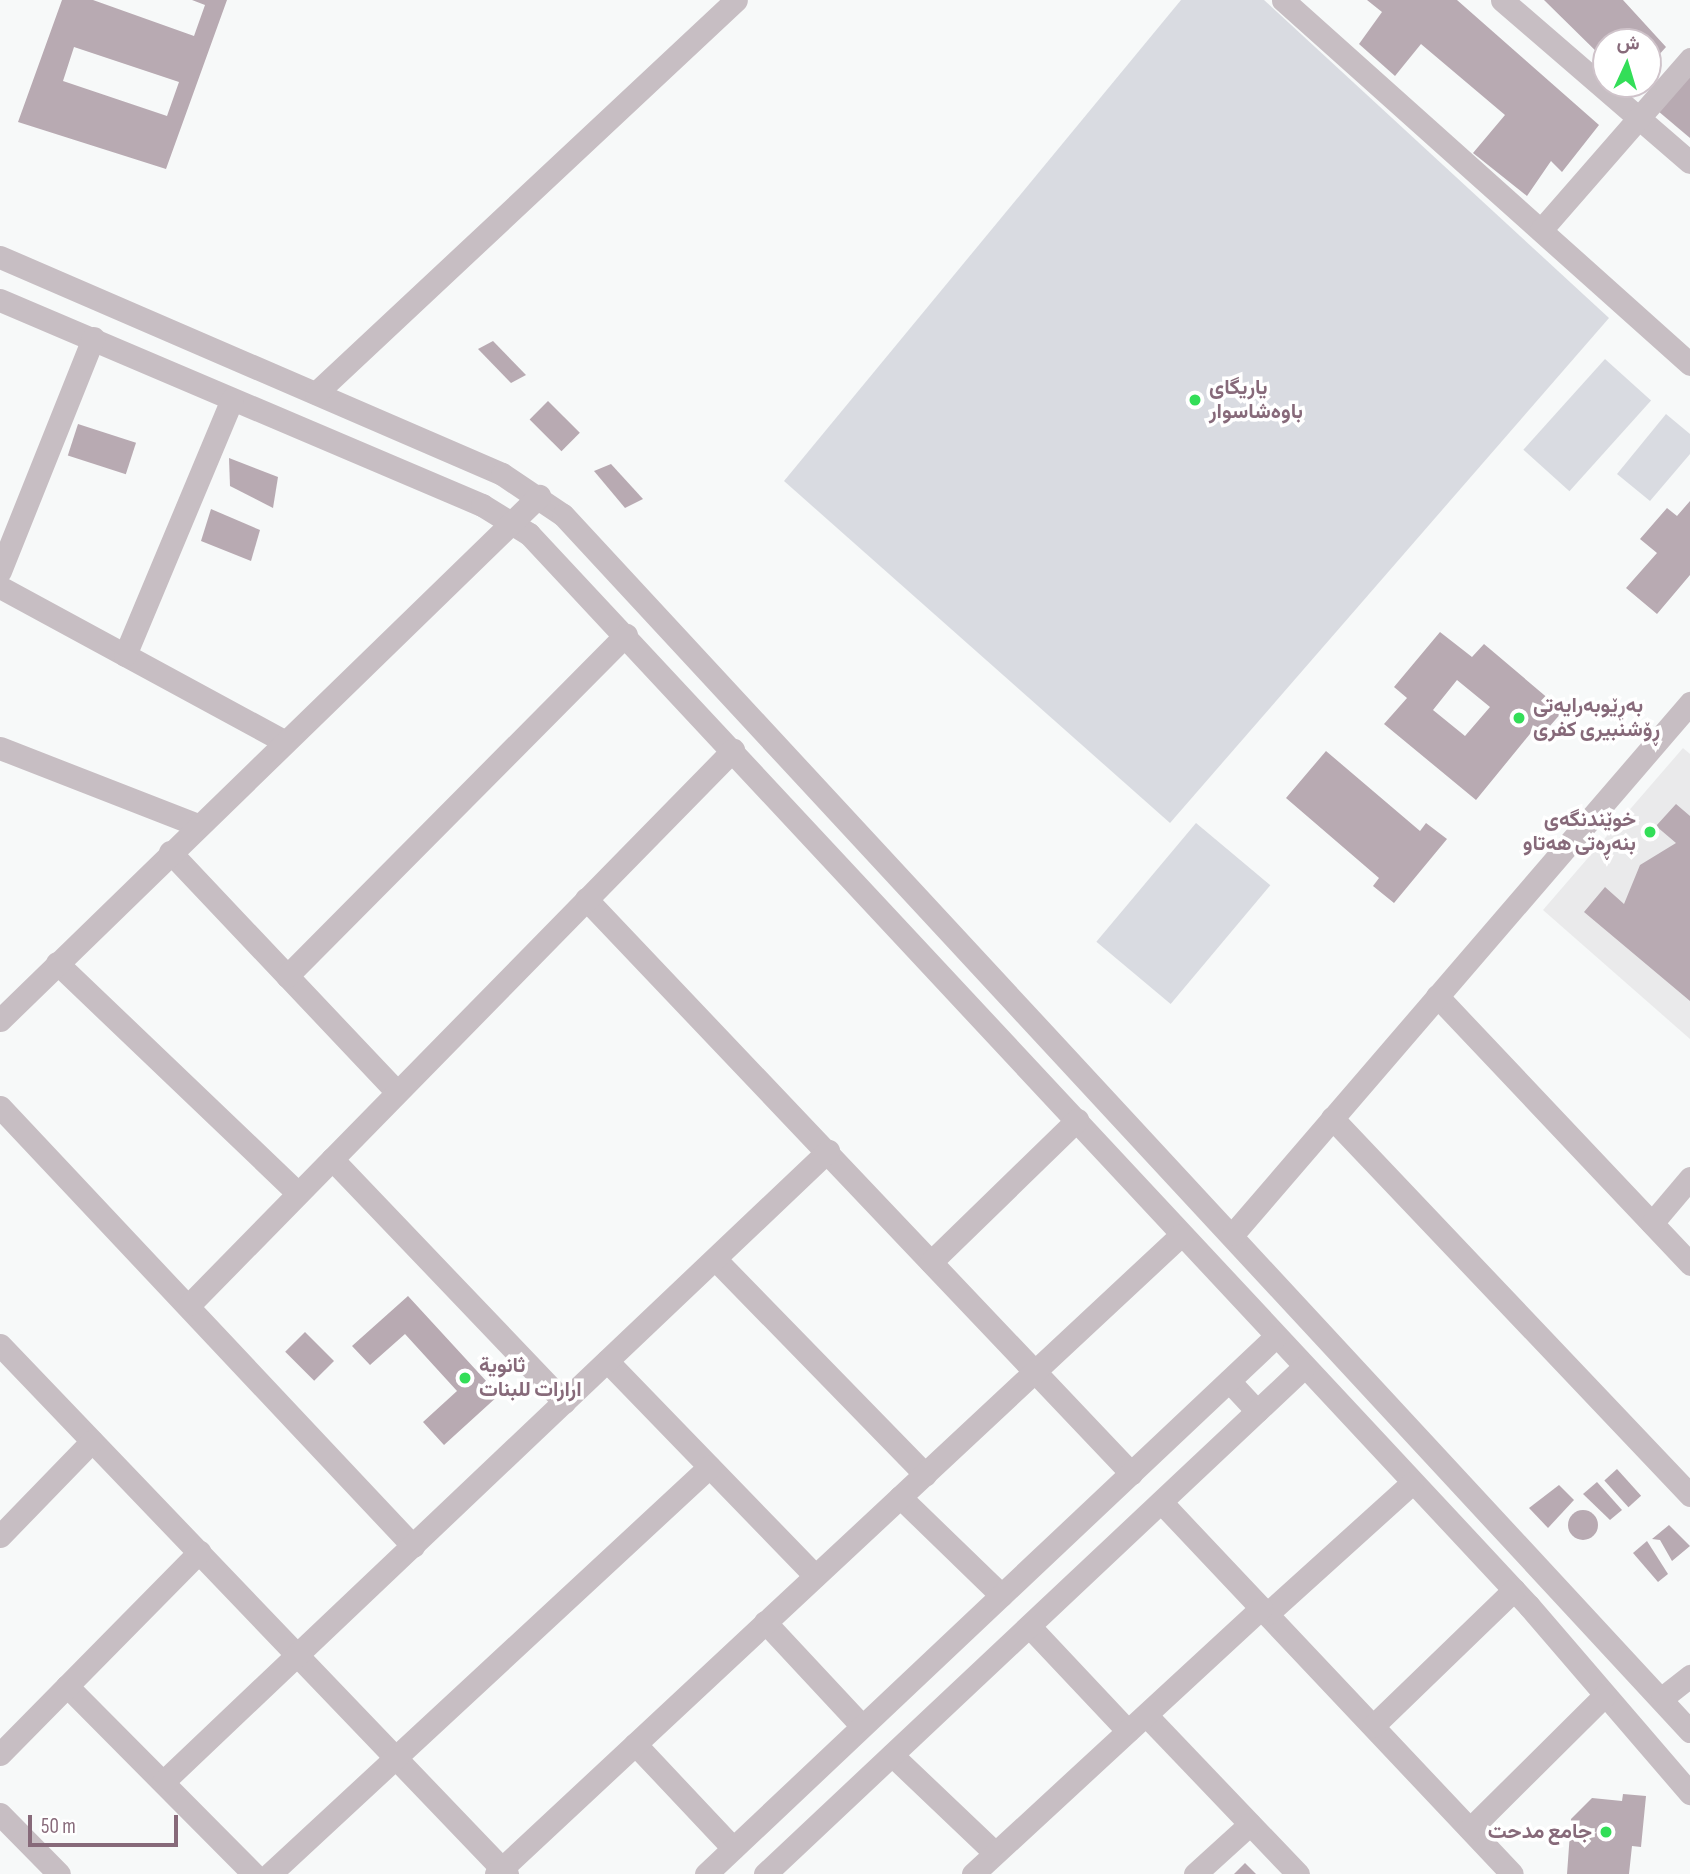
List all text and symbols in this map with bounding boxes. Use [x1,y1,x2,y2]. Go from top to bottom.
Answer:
north arrow [1592,28,1662,98]
text: ش [1616,31,1641,56]
place label: یاریگای باوەشاسوار [1209,375,1303,425]
marker: یاریگای باوەشاسوار [1187,392,1203,408]
place label: بەڕێوبەرایەتی ڕۆشنبیری کفری [1533,693,1660,743]
marker: بەڕێوبەرایەتی ڕۆشنبیری کفری [1511,710,1527,726]
place label: خوێندنگەی بنەڕەتی هەتاو [1523,807,1636,857]
marker: خوێندنگەی بنەڕەتی هەتاو [1642,824,1658,840]
place label: ثانوية ارارات للبنات [479,1353,582,1403]
marker: ثانوية ارارات للبنات [457,1370,473,1386]
scale bar [32,1800,182,1844]
text: 50 m [41,1814,76,1839]
place label: جامع مدحت [1488,1819,1592,1845]
marker: جامع مدحت [1598,1824,1614,1840]

